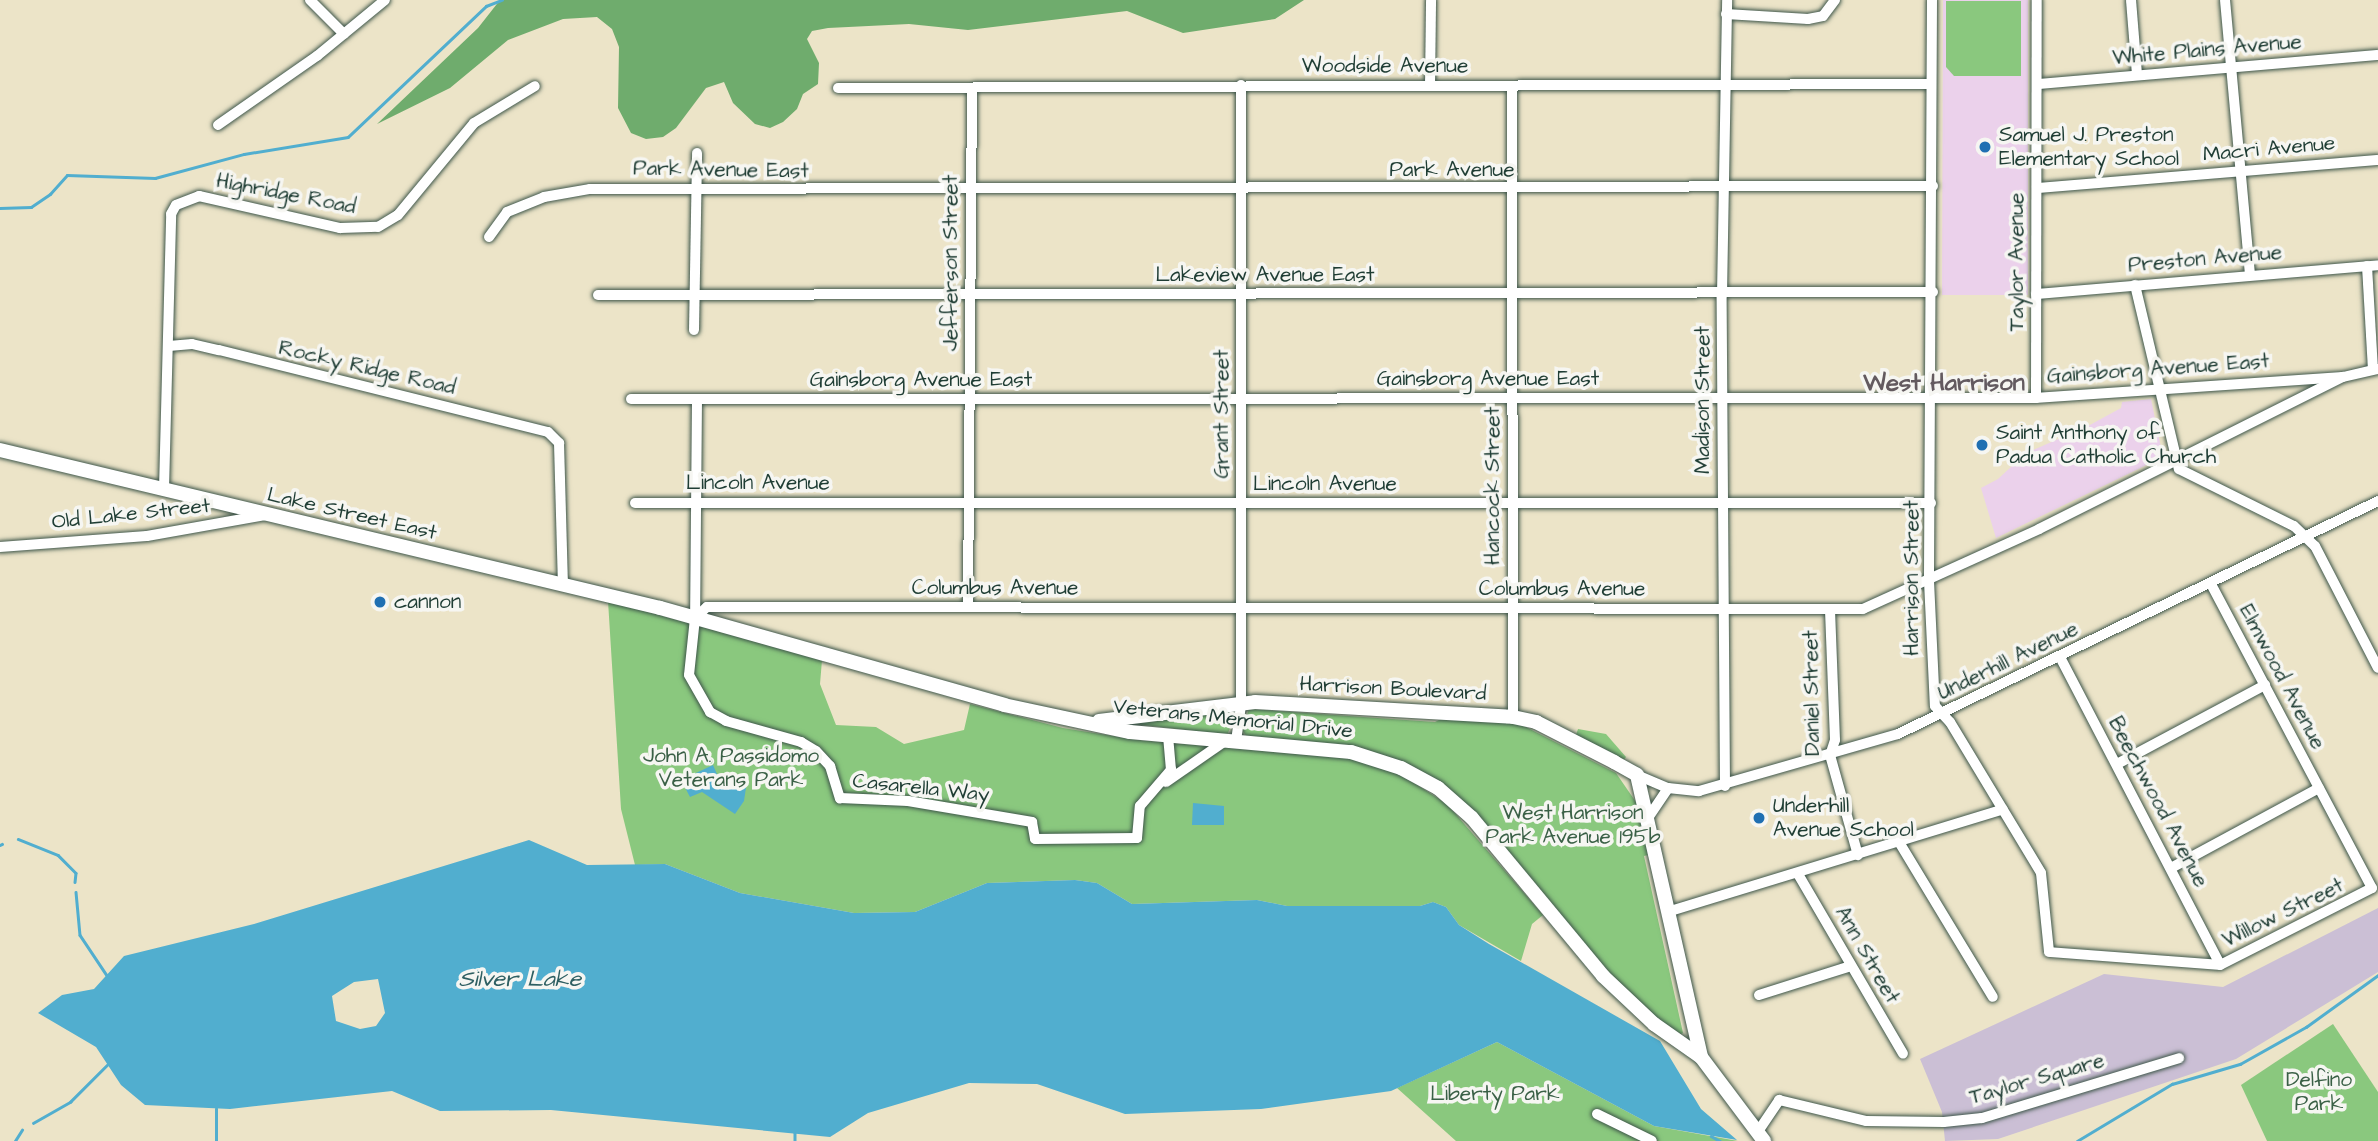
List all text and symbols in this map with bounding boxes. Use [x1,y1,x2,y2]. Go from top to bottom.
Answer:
street label: White Plains Avenue [2111,29,2303,71]
street label: Woodside Avenue [1302,53,1468,79]
place label: Samuel J. Preston Elementary School [1999,122,2179,172]
street label: Macri Avenue [2202,131,2336,167]
marker: Samuel J. Preston Elementary School [1977,139,1993,155]
street label: Park Avenue East [633,156,809,184]
street label: Park Avenue [1389,157,1515,183]
street label: Highridge Road [214,168,358,220]
street label: Jefferson Street [938,175,964,351]
street label: Taylor Avenue [2004,193,2030,331]
street label: Preston Avenue [2127,240,2283,278]
street label: Lakeview Avenue East [1155,262,1375,288]
street label: Madison Street [1690,326,1716,474]
street label: Rocky Ridge Road [276,335,458,401]
street label: Gainsborg Avenue East [2046,349,2270,389]
street label: Grant Street [1209,350,1235,478]
street label: Gainsborg Avenue East [1377,366,1599,392]
street label: Gainsborg Avenue East [810,367,1032,393]
district label: West Harrison [1863,370,2025,398]
street label: Hancock Street [1480,407,1506,565]
place label: Saint Anthony of Padua Catholic Church [1996,420,2216,470]
marker: Saint Anthony of Padua Catholic Church [1974,437,1990,453]
street label: Lincoln Avenue [686,470,830,496]
street label: Lincoln Avenue [1253,471,1397,497]
street label: Lake Street East [265,482,439,546]
street label: Old Lake Street [51,493,211,535]
street label: Harrison Street [1899,500,1925,656]
street label: Columbus Avenue [912,575,1078,601]
street label: Columbus Avenue [1479,576,1645,602]
place label: cannon [394,589,461,615]
marker: cannon [372,594,388,610]
street label: Elmwood Avenue [2233,600,2331,754]
street label: Underhill Avenue [1934,616,2082,706]
street label: Daniel Street [1798,630,1826,756]
street label: Harrison Boulevard [1299,672,1487,706]
street label: Veterans Memorial Drive [1112,694,1354,744]
street label: Beechwood Avenue [2102,712,2214,892]
park label: John A. Passidomo Veterans Park [643,743,819,793]
street label: Casarella Way [851,768,991,808]
place label: Underhill Avenue School [1773,793,1914,843]
park label: West Harrison Park Avenue 195b [1486,800,1660,850]
marker: Underhill Avenue School [1751,810,1767,826]
street label: Willow Street [2218,873,2348,953]
street label: Ann Street [1829,902,1905,1008]
water label: Silver Lake [459,965,581,993]
street label: Taylor Square [1967,1048,2107,1110]
park label: Delfino Park [2286,1067,2352,1117]
park label: Liberty Park [1430,1081,1560,1107]

